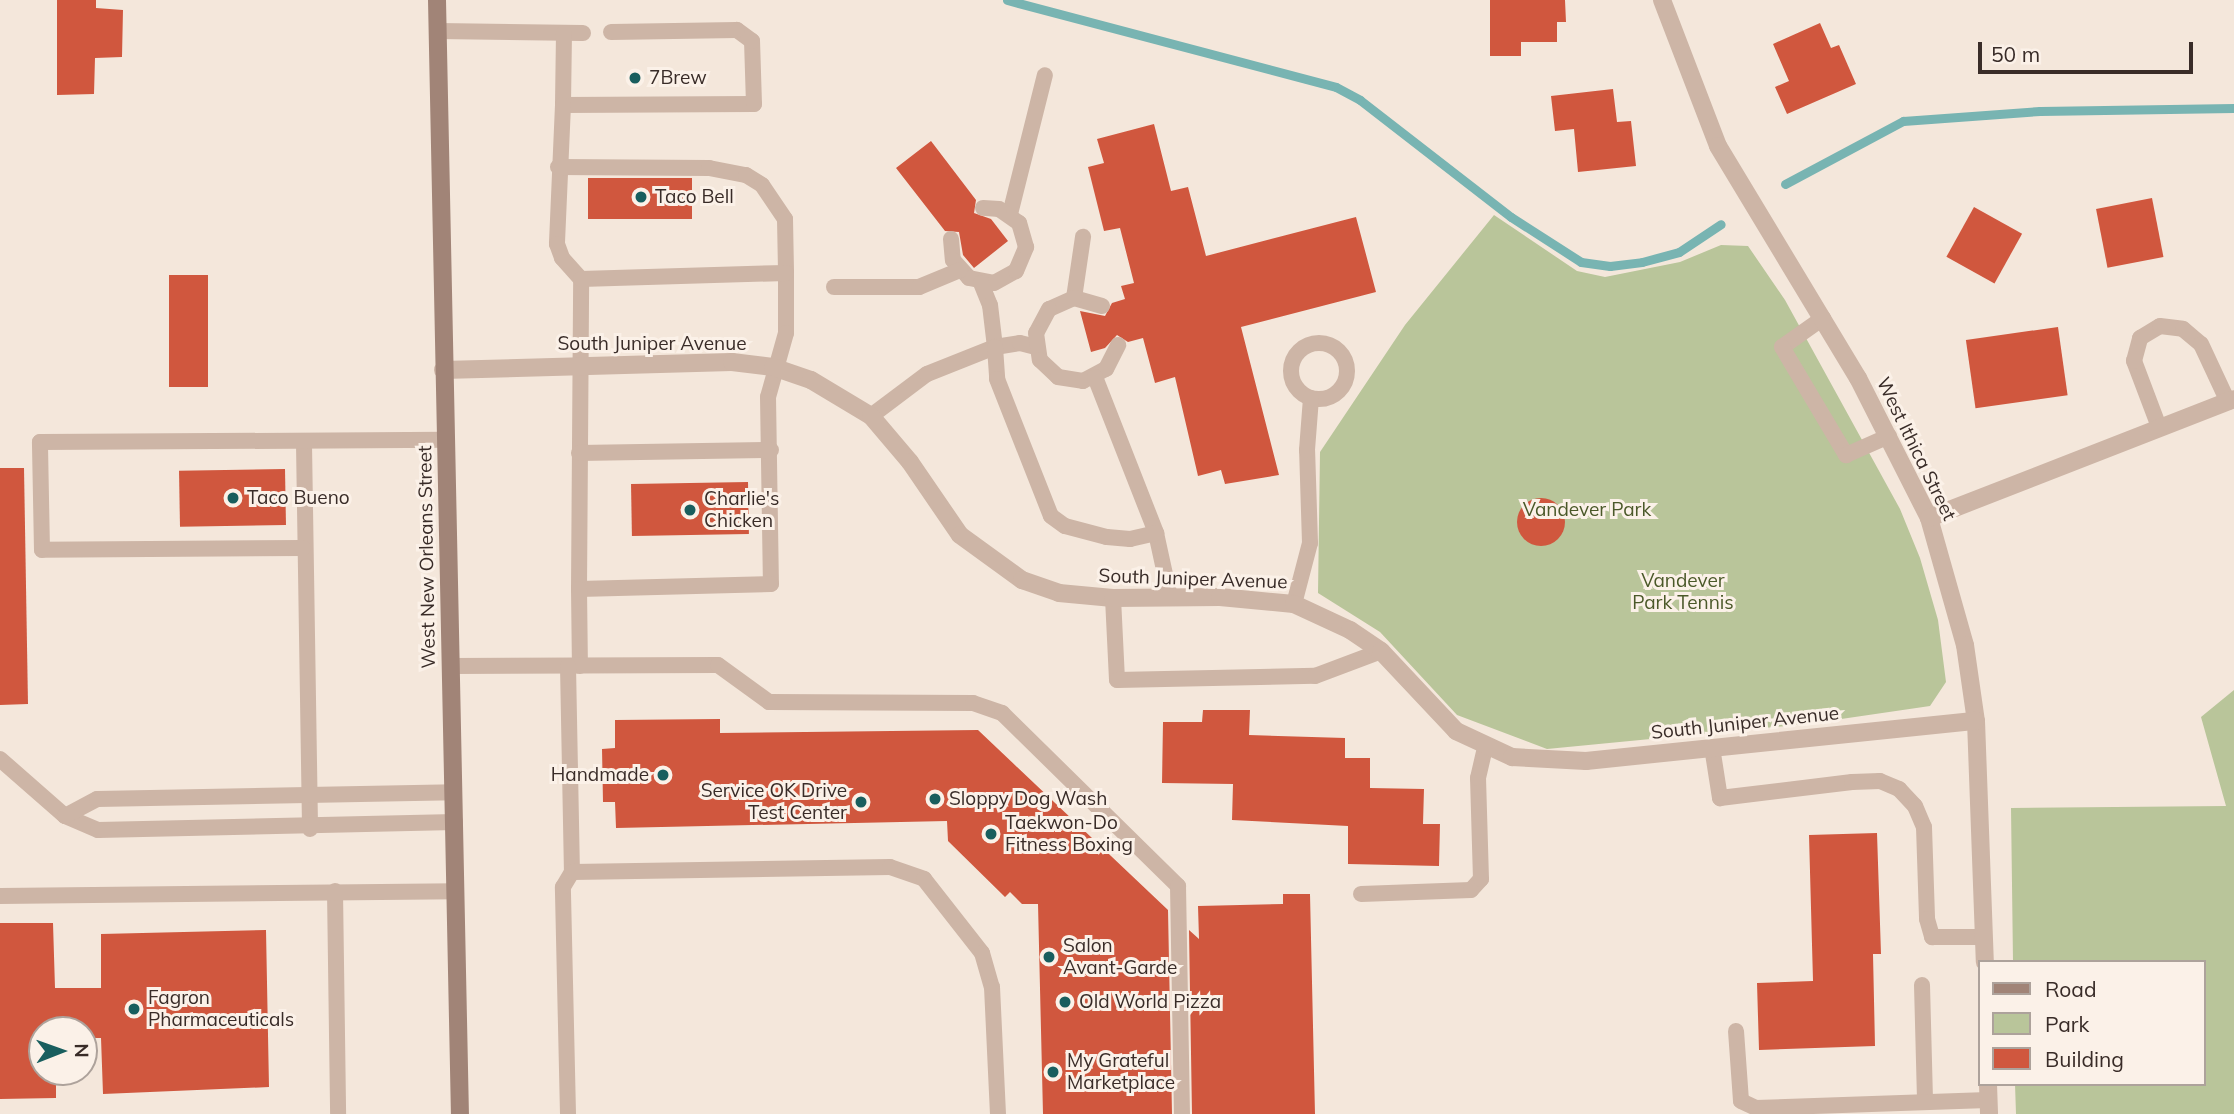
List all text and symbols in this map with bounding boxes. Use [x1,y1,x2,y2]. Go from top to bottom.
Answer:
scale bar [1982,28,2197,72]
text: 50 m [1991,41,2040,67]
place label: 7Brew [649,67,707,89]
marker: 7Brew [627,70,643,86]
place label: Taco Bell [655,186,734,208]
marker: Taco Bell [633,189,649,205]
street label: South Juniper Avenue [557,333,747,355]
street label: West Ithica Street [1871,374,1961,524]
street label: West New Orleans Street [414,445,440,669]
place label: Taco Bueno [247,487,350,509]
place label: Charlie's Chicken [704,488,779,532]
marker: Taco Bueno [225,490,241,506]
park label: Vandever Park [1523,499,1651,521]
marker: Charlie's Chicken [682,502,698,518]
street label: South Juniper Avenue [1098,564,1288,594]
park label: Vandever Park Tennis [1632,570,1734,614]
street label: South Juniper Avenue [1650,702,1840,744]
place label: Handmade [551,764,649,786]
marker: Handmade [655,767,671,783]
place label: Service OK Drive Test Center [701,780,847,824]
place label: Sloppy Dog Wash [949,788,1107,810]
marker: Sloppy Dog Wash [927,791,943,807]
marker: Service OK Drive Test Center [853,794,869,810]
place label: Taekwon-Do Fitness Boxing [1005,812,1133,856]
marker: Taekwon-Do Fitness Boxing [983,826,999,842]
place label: Salon Avant-Garde [1063,935,1177,979]
marker: Salon Avant-Garde [1041,949,1057,965]
legend [1979,960,2206,1086]
text: Road [2045,976,2096,1002]
place label: Fagron Pharmaceuticals [148,987,294,1031]
place label: Old World Pizza [1079,991,1221,1013]
marker: Old World Pizza [1057,994,1073,1010]
marker: Fagron Pharmaceuticals [126,1001,142,1017]
text: Park [2045,1011,2089,1037]
north arrow [28,1016,98,1086]
text: N [70,1043,94,1058]
text: Building [2045,1046,2124,1072]
place label: My Grateful Marketplace [1067,1050,1175,1094]
marker: My Grateful Marketplace [1045,1064,1061,1080]

